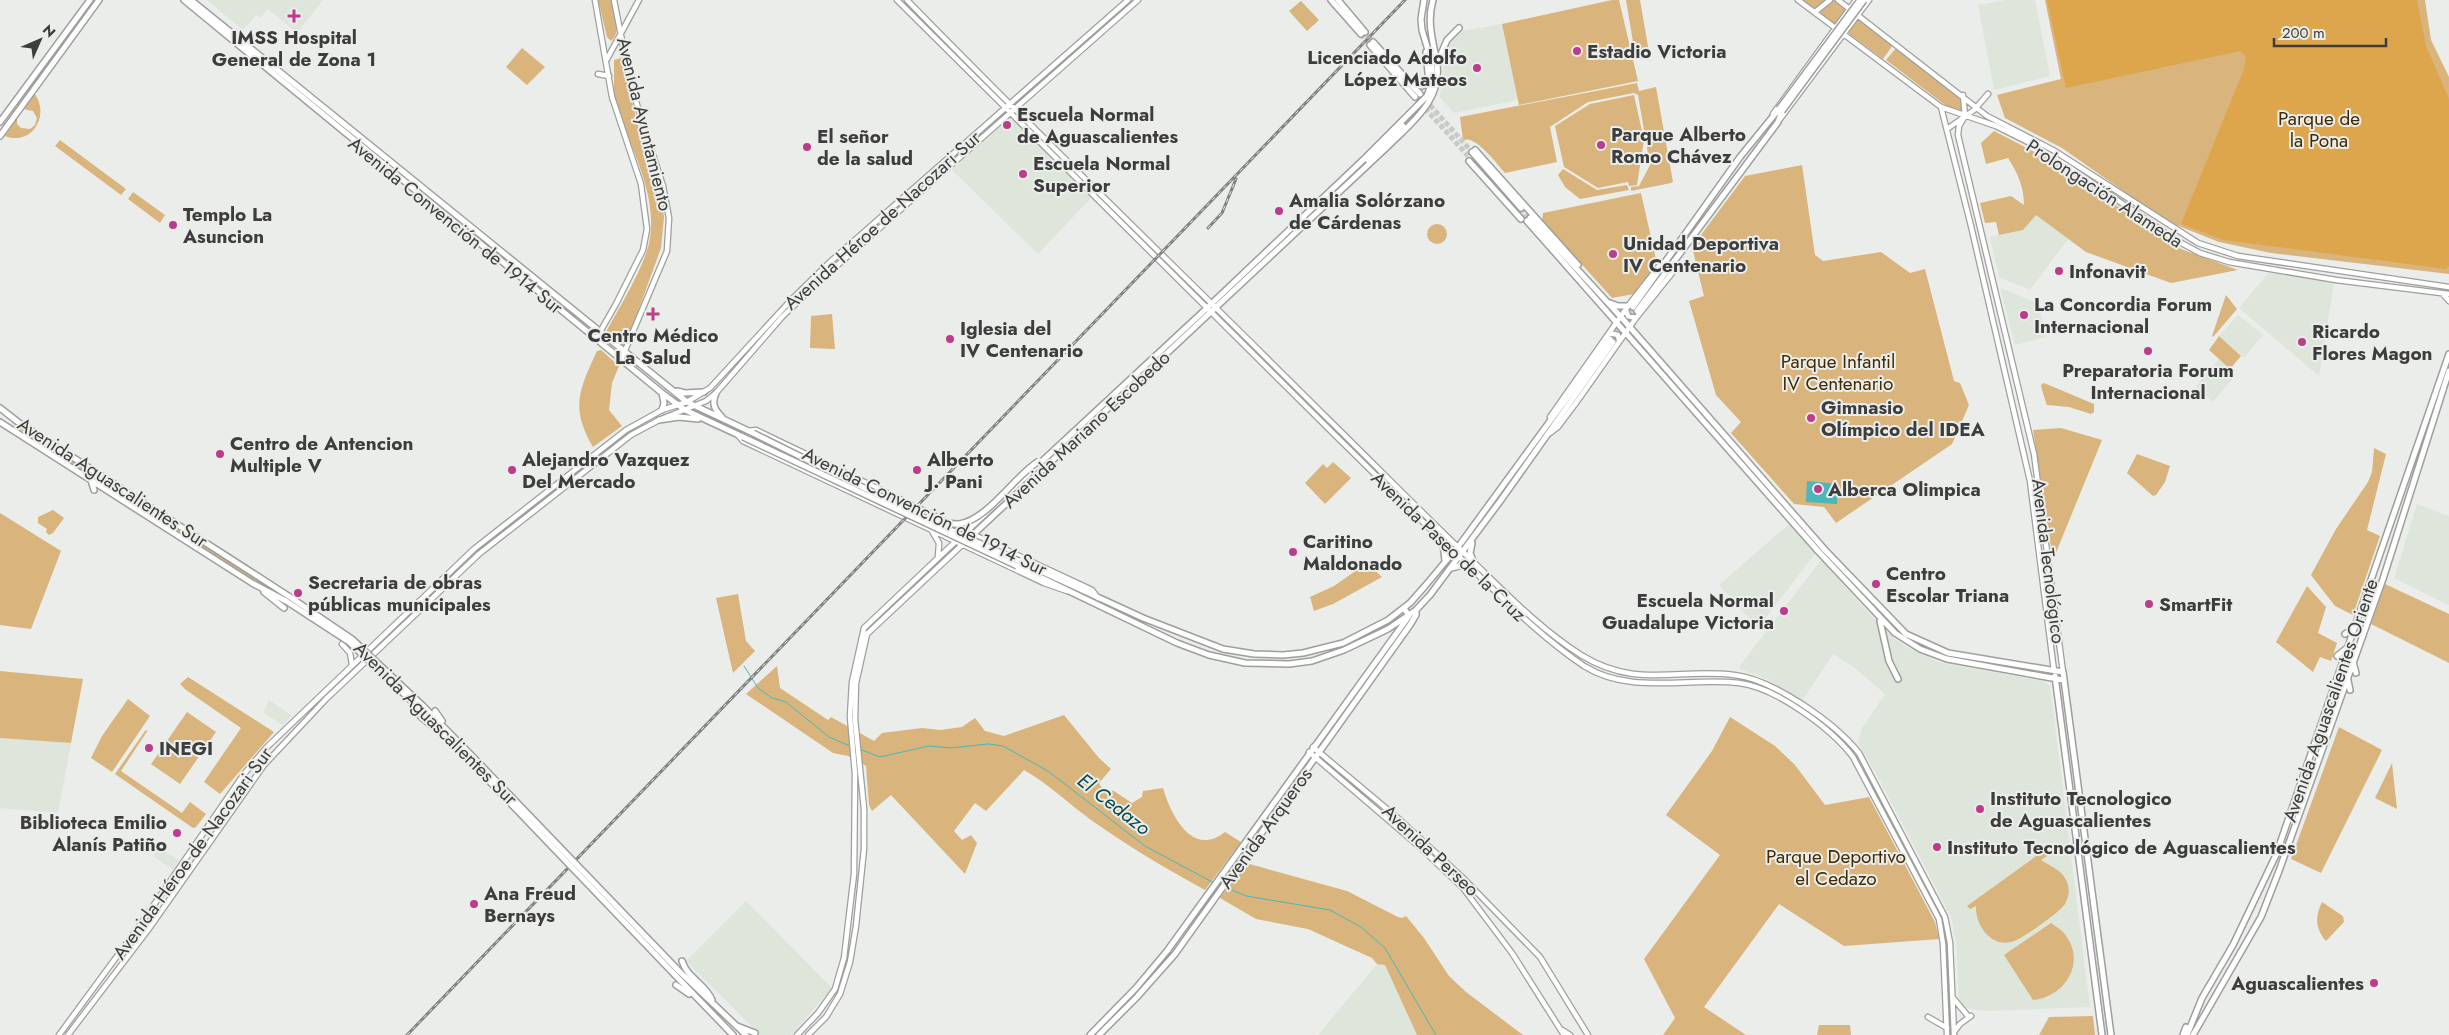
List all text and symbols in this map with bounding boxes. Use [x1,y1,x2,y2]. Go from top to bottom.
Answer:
marker: IMSS Hospital General de Zona 1 [287,9,301,23]
north arrow [15,15,65,65]
scale bar [2274,15,2386,47]
text: N [38,20,60,42]
text: 200 m [2282,22,2325,44]
place label: IMSS Hospital General de Zona 1 [212,24,376,73]
street label: Avenida Ayuntamiento [610,34,679,214]
place label: Estadio Victoria [1587,38,1726,65]
place label: Licenciado Adolfo López Mateos [1307,44,1467,93]
marker: Estadio Victoria [1571,45,1583,57]
marker: Licenciado Adolfo López Mateos [1471,62,1483,74]
place label: Escuela Normal de Aguascalientes [1017,101,1178,150]
park label: Parque de la Pona [2278,105,2360,154]
marker: Escuela Normal de Aguascalientes [1001,119,1013,131]
place label: Parque Alberto Romo Chávez [1611,121,1746,170]
place label: El señor de la salud [817,123,913,172]
street label: Avenida Héroe de Nacozari Sur [778,124,987,316]
street label: Avenida Convención de 1914 Sur [343,130,569,321]
street label: Prolongación Alameda [2021,133,2188,254]
marker: Parque Alberto Romo Chávez [1595,139,1607,151]
marker: El señor de la salud [801,141,813,153]
place label: Escuela Normal Superior [1033,150,1170,199]
marker: Escuela Normal Superior [1017,168,1029,180]
place label: Amalia Solórzano de Cárdenas [1288,187,1445,236]
place label: Templo La Asuncion [182,201,272,250]
marker: Amalia Solórzano de Cárdenas [1273,205,1285,217]
marker: Templo La Asuncion [167,219,179,231]
place label: Unidad Deportiva IV Centenario [1623,230,1779,279]
marker: Unidad Deportiva IV Centenario [1607,248,1619,260]
place label: Infonavit [2069,258,2146,285]
marker: Infonavit [2053,265,2065,277]
place label: La Concordia Forum Internacional [2034,291,2212,340]
marker: Centro Médico La Salud [646,307,660,321]
marker: La Concordia Forum Internacional [2018,309,2030,321]
place label: Iglesia del IV Centenario [960,315,1083,364]
place label: Ricardo Flores Magon [2312,318,2433,367]
place label: Centro Médico La Salud [588,322,719,371]
marker: Iglesia del IV Centenario [944,333,956,345]
marker: Ricardo Flores Magon [2296,336,2308,348]
street label: Avenida Mariano Escobedo [996,344,1176,514]
marker: Preparatoria Forum Internacional [2142,345,2154,357]
park label: Parque Infantil IV Centenario [1781,348,1895,397]
place label: Preparatoria Forum Internacional [2062,357,2234,406]
place label: Gimnasio Olímpico del IDEA [1821,394,1985,443]
street label: Avenida Aguascalientes Sur [12,411,214,554]
marker: Gimnasio Olímpico del IDEA [1805,412,1817,424]
place label: Centro de Antencion Multiple V [230,430,413,479]
street label: Avenida Convención de 1914 Sur [798,440,1052,583]
place label: Alejandro Vazquez Del Mercado [521,446,690,495]
place label: Alberto J. Pani [923,446,994,495]
marker: Centro de Antencion Multiple V [214,448,226,460]
marker: Alejandro Vazquez Del Mercado [506,464,518,476]
marker: Alberto J. Pani [911,464,923,476]
street label: Avenida Paseo de la Cruz [1365,465,1532,628]
place label: Alberca Olimpica [1827,476,1981,503]
street label: Avenida Tecnológico [2025,477,2072,645]
marker: Alberca Olimpica [1812,483,1824,495]
place label: Caritino Maldonado [1303,528,1402,577]
marker: Caritino Maldonado [1287,546,1299,558]
place label: Centro Escolar Triana [1886,560,2009,609]
place label: Secretaria de obras públicas municipales [308,569,491,618]
street label: Avenida Aguascalientes Oriente [2276,575,2385,825]
marker: Centro Escolar Triana [1870,578,1882,590]
marker: Secretaria de obras públicas municipales [292,587,304,599]
place label: Escuela Normal Guadalupe Victoria [1602,587,1774,636]
place label: SmartFit [2159,591,2232,618]
marker: SmartFit [2143,598,2155,610]
marker: Escuela Normal Guadalupe Victoria [1778,605,1790,617]
street label: Avenida Aguascalientes Sur [348,635,524,812]
place label: INEGI [159,735,213,762]
street label: Avenida Héroe de Nacozari Sur [106,741,279,965]
marker: INEGI [143,742,155,754]
street label: Avenida Arqueros [1212,762,1319,894]
water label: El Cedazo [1071,767,1157,842]
place label: Instituto Tecnologico de Aguascalientes [1990,785,2172,834]
street label: Avenida Perseo [1376,798,1485,903]
marker: Instituto Tecnologico de Aguascalientes [1974,803,1986,815]
place label: Biblioteca Emilio Alanís Patiño [20,809,167,858]
marker: Biblioteca Emilio Alanís Patiño [171,827,183,839]
place label: Instituto Tecnológico de Aguascalientes [1947,834,2296,861]
marker: Instituto Tecnológico de Aguascalientes [1931,841,1943,853]
park label: Parque Deportivo el Cedazo [1766,843,1906,892]
place label: Ana Freud Bernays [483,880,576,929]
marker: Ana Freud Bernays [468,898,480,910]
place label: Aguascalientes [2230,970,2364,997]
marker: Aguascalientes [2368,977,2380,989]

